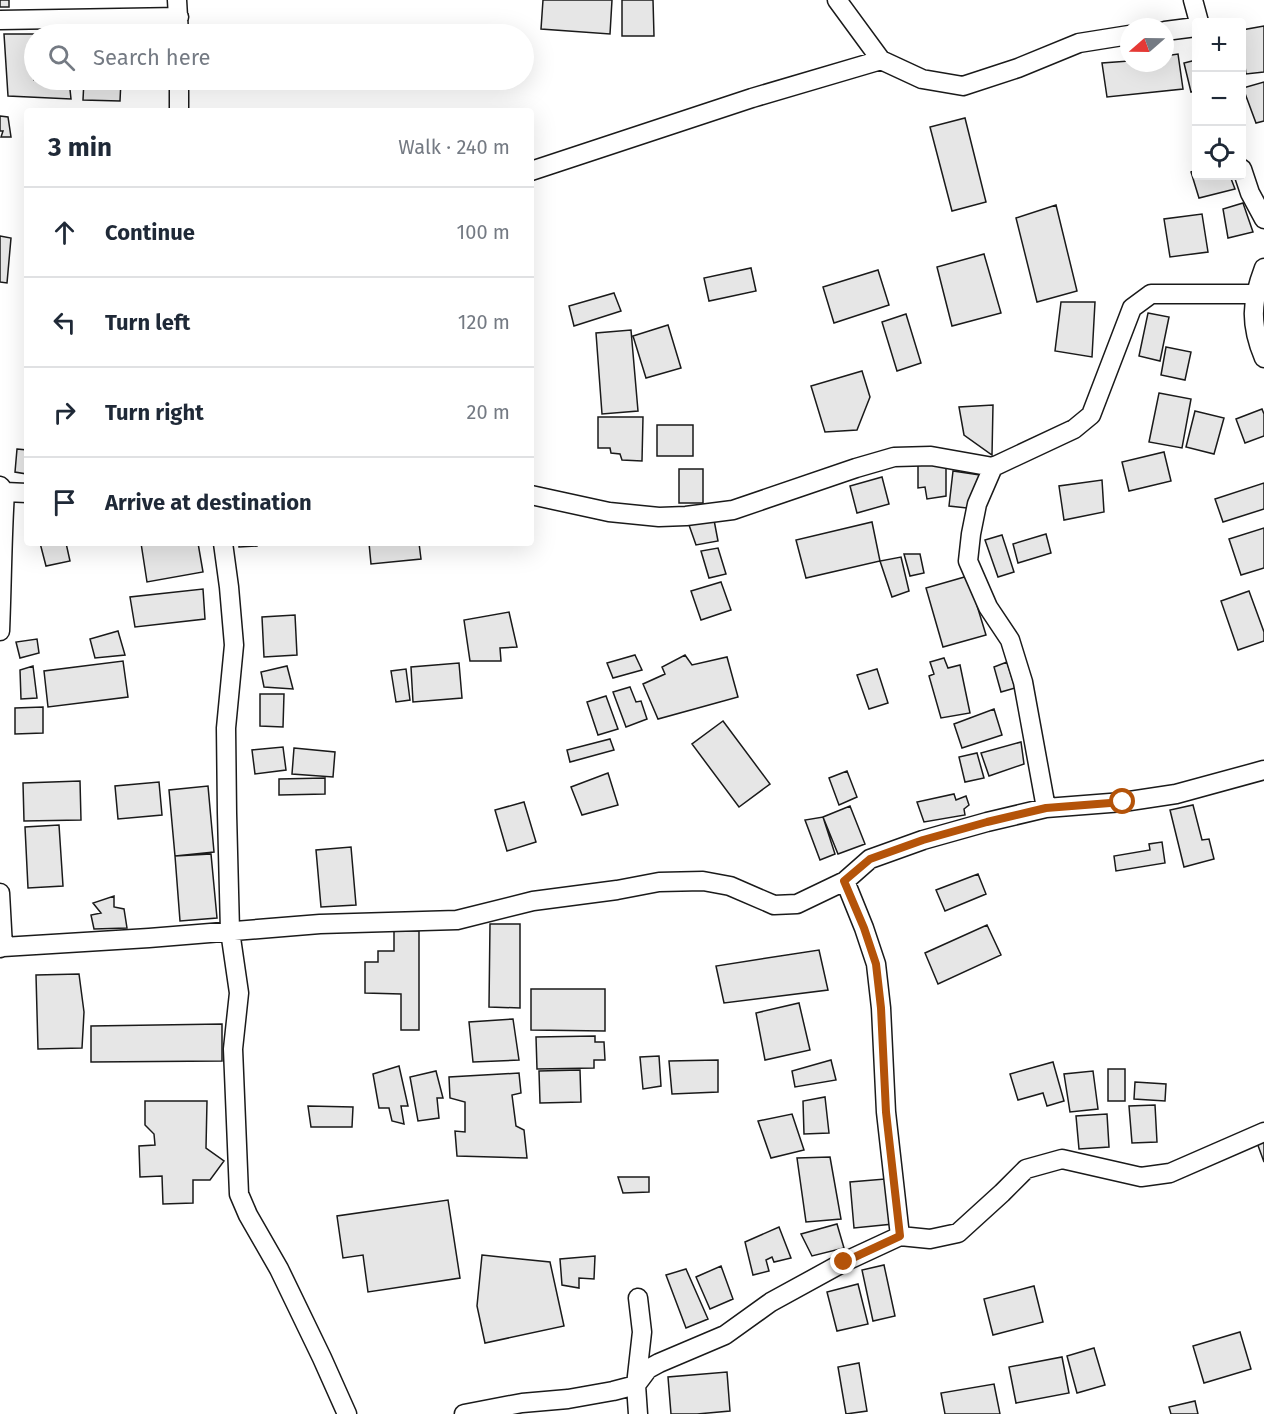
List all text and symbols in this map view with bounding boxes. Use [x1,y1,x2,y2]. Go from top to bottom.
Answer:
north arrow [1120,18,1174,72]
map controls [1192,18,1246,180]
button: + [1192,18,1246,72]
search box [24,24,534,90]
icon: search [45,41,78,74]
text: Search here [93,44,211,71]
button: − [1192,72,1246,126]
button: locate [1192,126,1246,180]
text: 3 min [48,132,112,163]
text: Walk · 240 m [398,135,510,159]
icon: ahead [48,216,81,249]
text: Continue [105,219,195,246]
text: 100 m [457,220,510,244]
icon: left [48,306,81,339]
text: Turn left [105,309,190,336]
text: 120 m [458,310,510,334]
icon: right [48,396,81,429]
text: Turn right [105,399,204,426]
text: 20 m [467,400,510,424]
icon: arrive [48,486,81,519]
text: Arrive at destination [105,489,312,516]
route start [1109,788,1135,814]
route end [830,1248,856,1274]

